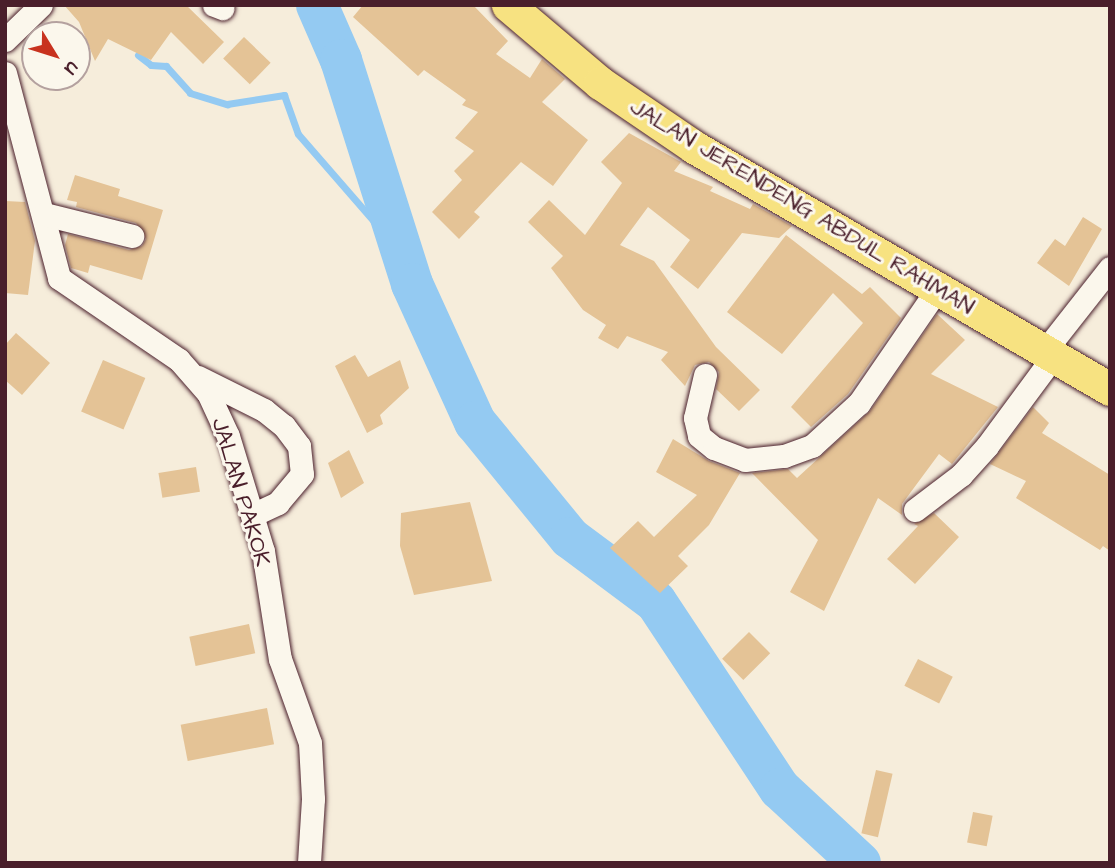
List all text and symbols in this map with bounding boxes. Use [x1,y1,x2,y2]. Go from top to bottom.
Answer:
north arrow [21,21,91,91]
text: U [57,55,85,81]
street label: JALAN JERENDENG ABDUL RAHMAN [625,93,979,321]
street label: JALAN PAKOK [205,414,277,570]

